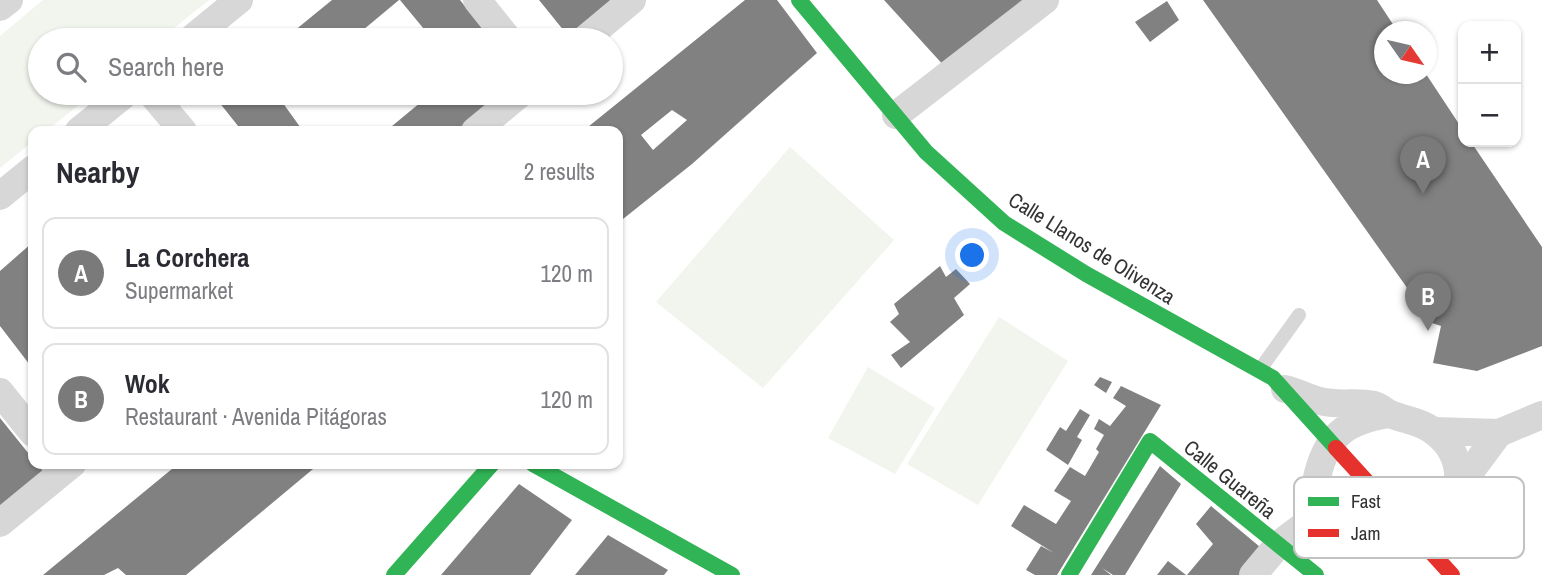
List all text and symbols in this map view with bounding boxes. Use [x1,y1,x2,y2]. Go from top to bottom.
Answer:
north arrow [1374,21,1437,84]
map controls [1458,21,1521,147]
button: + [1458,21,1521,84]
search box [28,28,623,105]
icon: search [52,48,90,86]
text: Search here [108,49,224,84]
button: − [1458,84,1521,147]
pin: A [1400,136,1446,194]
text: Nearby [56,152,139,192]
text: 2 results [524,156,595,187]
street label: Calle Llanos de Olivenza [1003,185,1181,311]
your location [955,238,989,272]
text: La Corchera [125,240,249,275]
text: A [74,258,88,289]
text: 120 m [541,258,593,289]
pin: B [1405,273,1451,331]
text: Supermarket [125,275,233,306]
text: Wok [125,366,170,401]
text: B [74,384,88,415]
text: 120 m [541,384,593,415]
text: Restaurant · Avenida Pitágoras [125,401,387,432]
street label: Calle Guareña [1178,433,1283,525]
legend [1294,477,1524,558]
text: Fast [1351,488,1381,514]
text: Jam [1351,520,1380,546]

